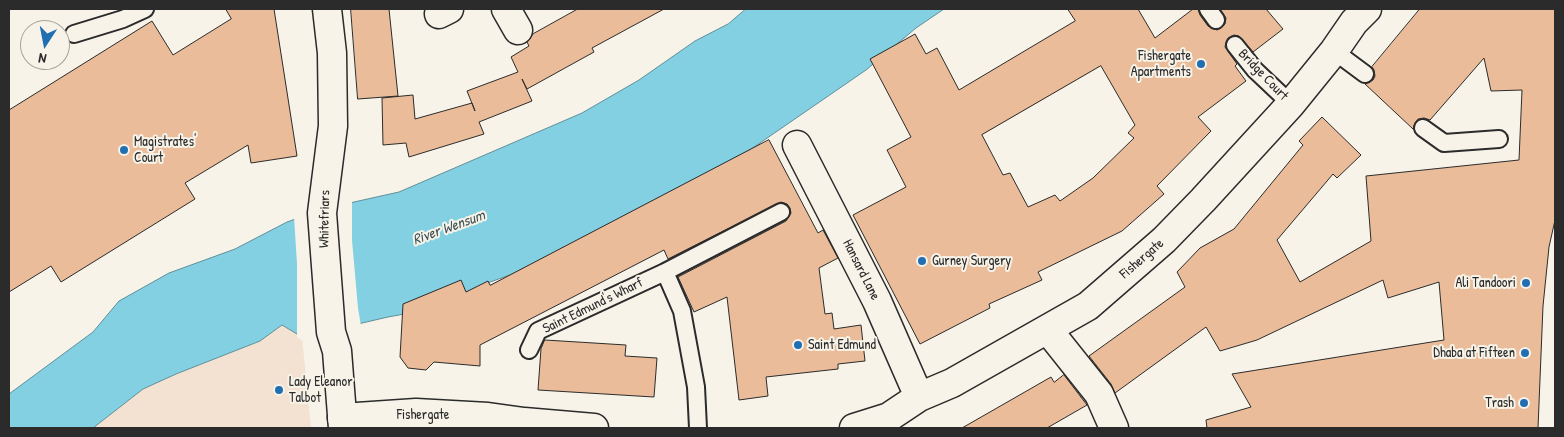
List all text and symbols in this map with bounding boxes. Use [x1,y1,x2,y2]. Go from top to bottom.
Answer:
north arrow [20,20,70,70]
street label: Bridge Court [1234,46,1292,104]
place label: Fishergate Apartments [1131,48,1191,80]
text: N [37,49,48,69]
marker: Fishergate Apartments [1195,58,1207,70]
place label: Magistrates' Court [134,134,196,166]
marker: Magistrates' Court [118,144,130,156]
street label: Whitefriars [316,190,334,248]
water label: River Wensum [411,207,487,249]
street label: Fishergate [1117,235,1167,283]
street label: Hansard Lane [839,237,883,303]
place label: Gurney Surgery [932,253,1011,269]
marker: Gurney Surgery [916,255,928,267]
street label: Saint Edmund's Wharf [540,274,646,338]
place label: Ali Tandoori [1455,275,1516,291]
marker: Ali Tandoori [1520,277,1532,289]
place label: Saint Edmund [808,337,876,353]
marker: Saint Edmund [792,339,804,351]
place label: Dhaba at Fifteen [1433,345,1515,361]
marker: Dhaba at Fifteen [1519,347,1531,359]
place label: Lady Eleanor Talbot [289,374,353,407]
marker: Lady Eleanor Talbot [273,384,285,396]
place label: Trash [1485,395,1514,411]
marker: Trash [1518,397,1530,409]
street label: Fishergate [397,407,449,423]

